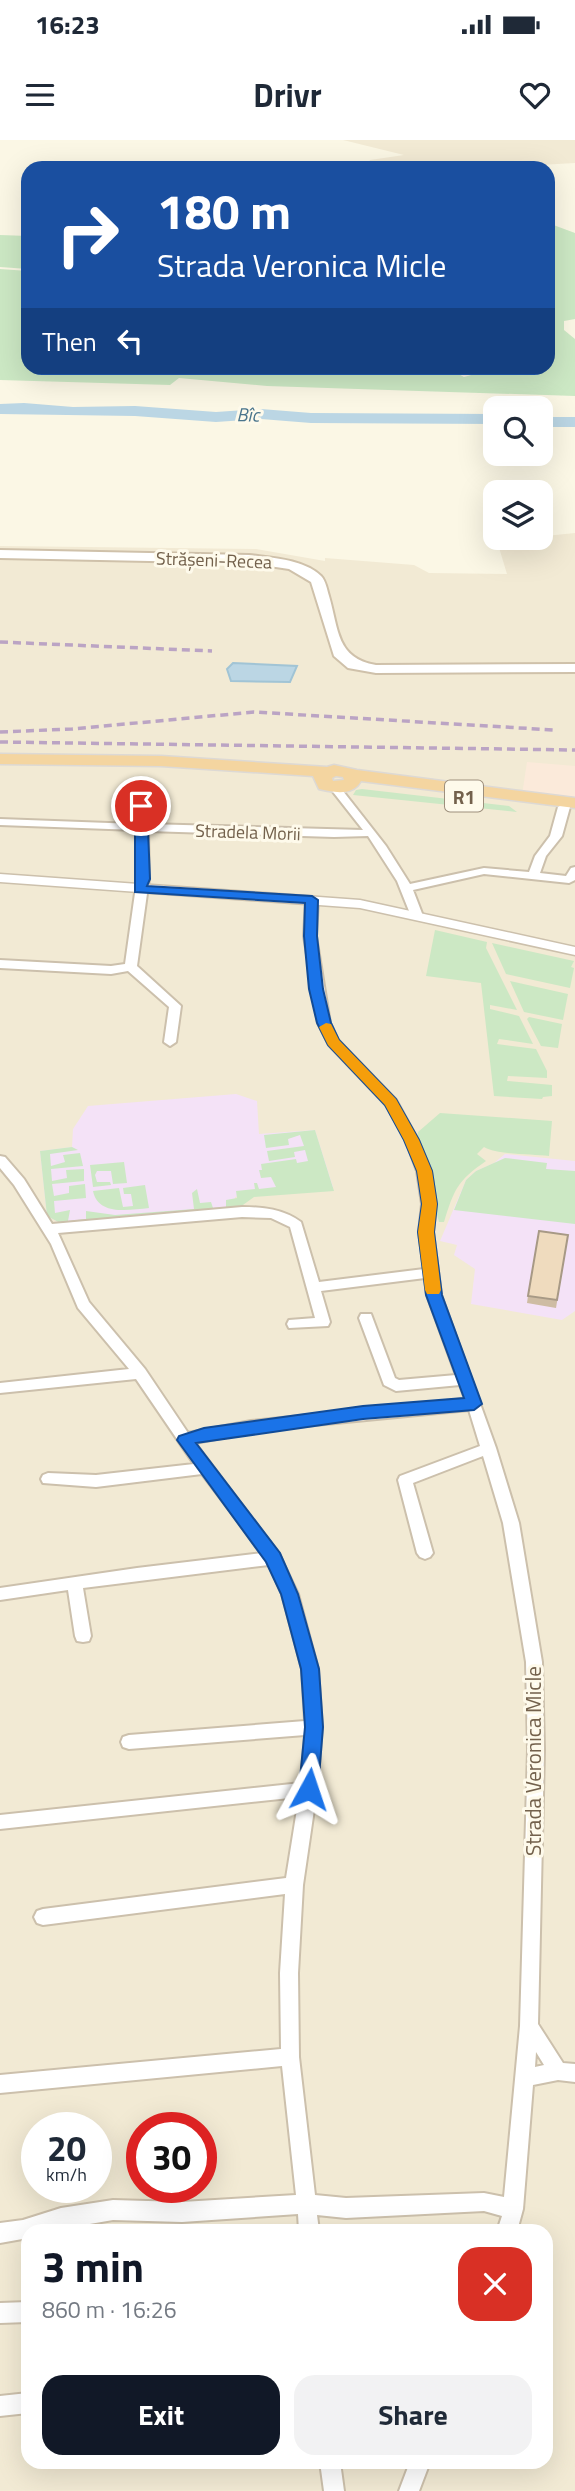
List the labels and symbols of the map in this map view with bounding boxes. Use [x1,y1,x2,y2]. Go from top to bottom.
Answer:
water label: Bîc [236,399,262,429]
street label: Strășeni-Recea [156,544,272,576]
pin [111,776,171,836]
road number: R1 [445,780,483,811]
street label: Stradela Morii [195,817,301,847]
street label: Strada Veronica Micle [517,1666,549,1856]
position arrow [272,1752,346,1826]
speed limit sign: 30 [126,2112,217,2203]

